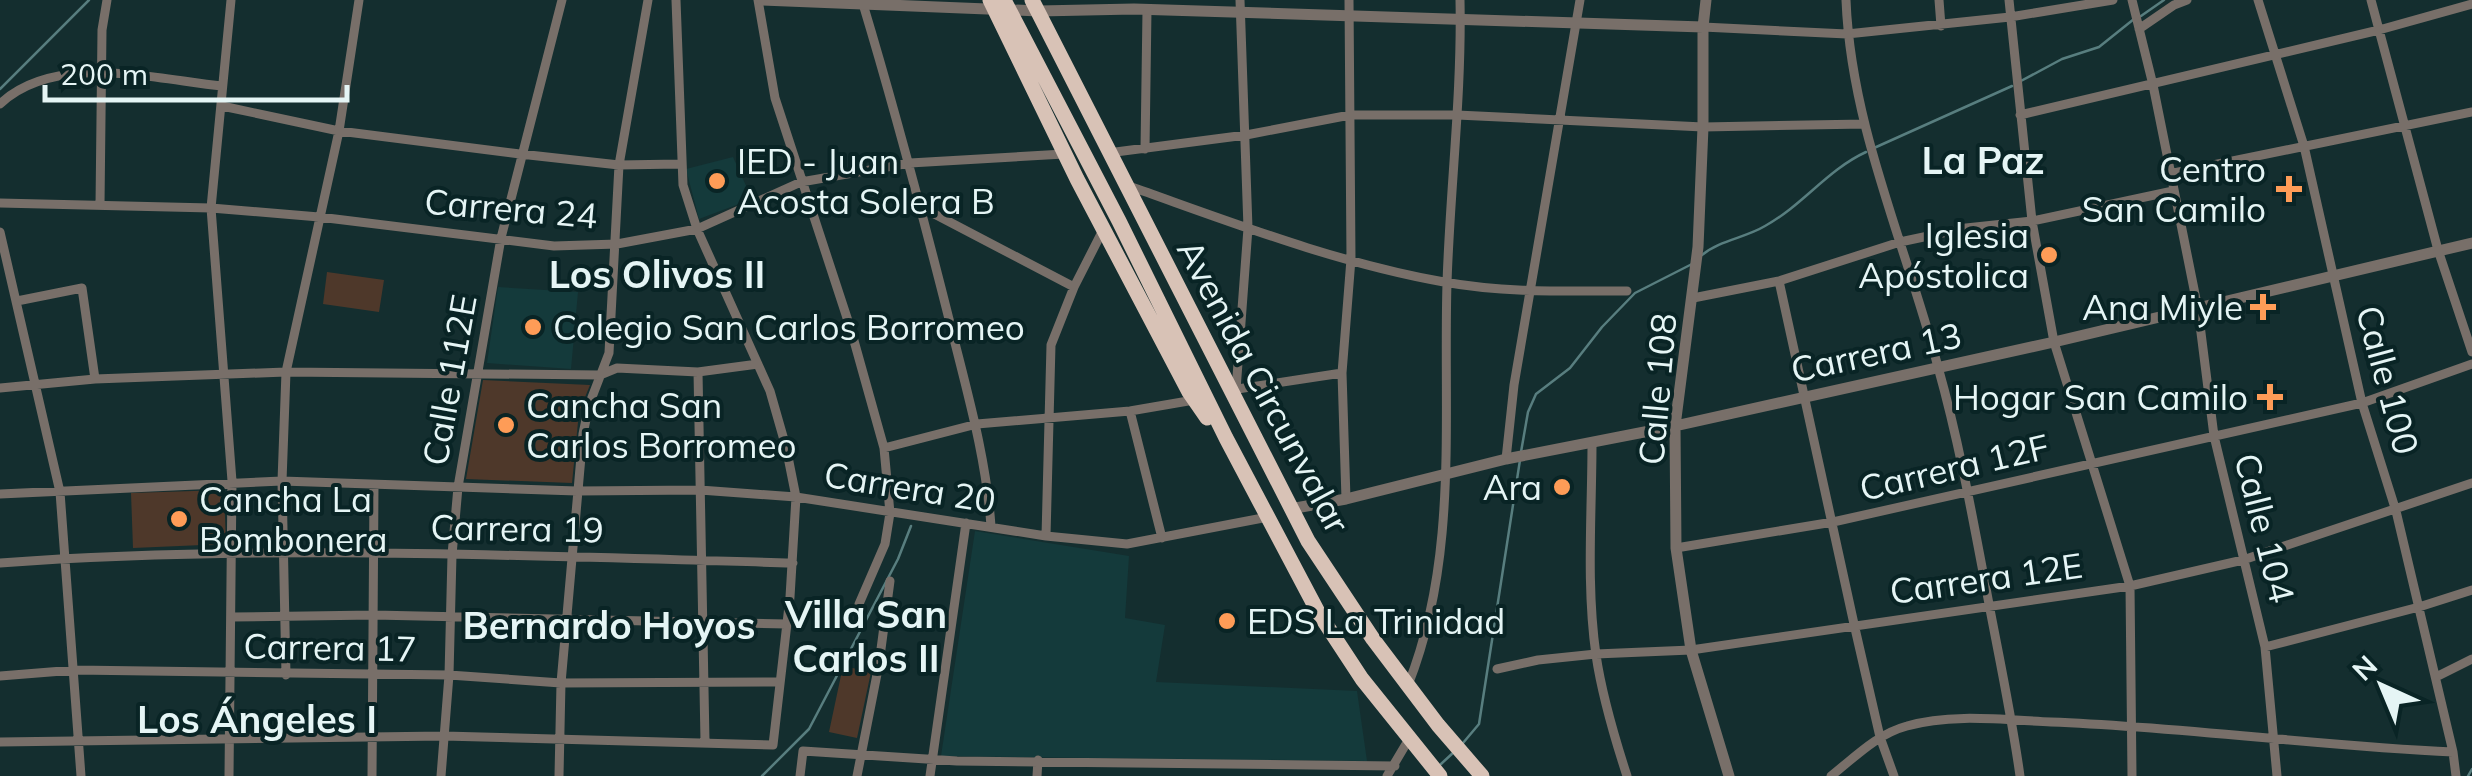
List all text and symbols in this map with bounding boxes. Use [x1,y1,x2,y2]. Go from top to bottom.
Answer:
scale bar [45,40,348,102]
text: 200 m [60,55,148,93]
district label: La Paz [1921,136,2045,184]
place label: IED - Juan Acosta Solera B [737,139,995,223]
place label: Centro San Camilo [2082,147,2266,231]
marker: IED - Juan Acosta Solera B [706,170,728,192]
marker: Centro San Camilo [2276,176,2302,202]
street label: Carrera 24 [423,179,599,237]
place label: Iglesia Apóstolica [1858,213,2029,297]
street label: Avenida Circunvalar [1168,232,1360,541]
marker: Iglesia Apóstolica [2038,244,2060,266]
district label: Los Olivos II [549,250,765,298]
place label: Ana Miyle [2082,285,2243,329]
street label: Calle 112E [412,291,486,469]
marker: Ana Miyle [2252,296,2274,318]
street label: Calle 100 [2347,301,2429,459]
place label: Colegio San Carlos Borromeo [553,305,1025,349]
street label: Calle 108 [1628,311,1686,467]
street label: Carrera 13 [1787,312,1965,392]
marker: Colegio San Carlos Borromeo [522,316,544,338]
place label: Hogar San Camilo [1953,375,2248,419]
place label: Cancha San Carlos Borromeo [526,383,797,467]
marker: Hogar San Camilo [2257,384,2283,410]
marker: Cancha San Carlos Borromeo [495,414,517,436]
street label: Carrera 12F [1855,424,2053,510]
street label: Calle 104 [2225,449,2305,607]
street label: Carrera 20 [821,452,999,522]
place label: Ara [1483,465,1542,509]
marker: Ara [1551,476,1573,498]
place label: Cancha La Bombonera [199,477,388,561]
street label: Carrera 19 [430,504,604,552]
marker: Cancha La Bombonera [168,508,190,530]
street label: Carrera 12E [1887,543,2085,613]
district label: Villa San Carlos II [784,590,947,682]
place label: EDS La Trinidad [1247,599,1505,643]
district label: Bernardo Hoyos [463,601,755,649]
marker: EDS La Trinidad [1216,610,1238,632]
street label: Carrera 17 [243,623,417,671]
north arrow [2332,636,2432,736]
text: N [2345,648,2384,688]
district label: Los Ángeles I [137,695,377,743]

